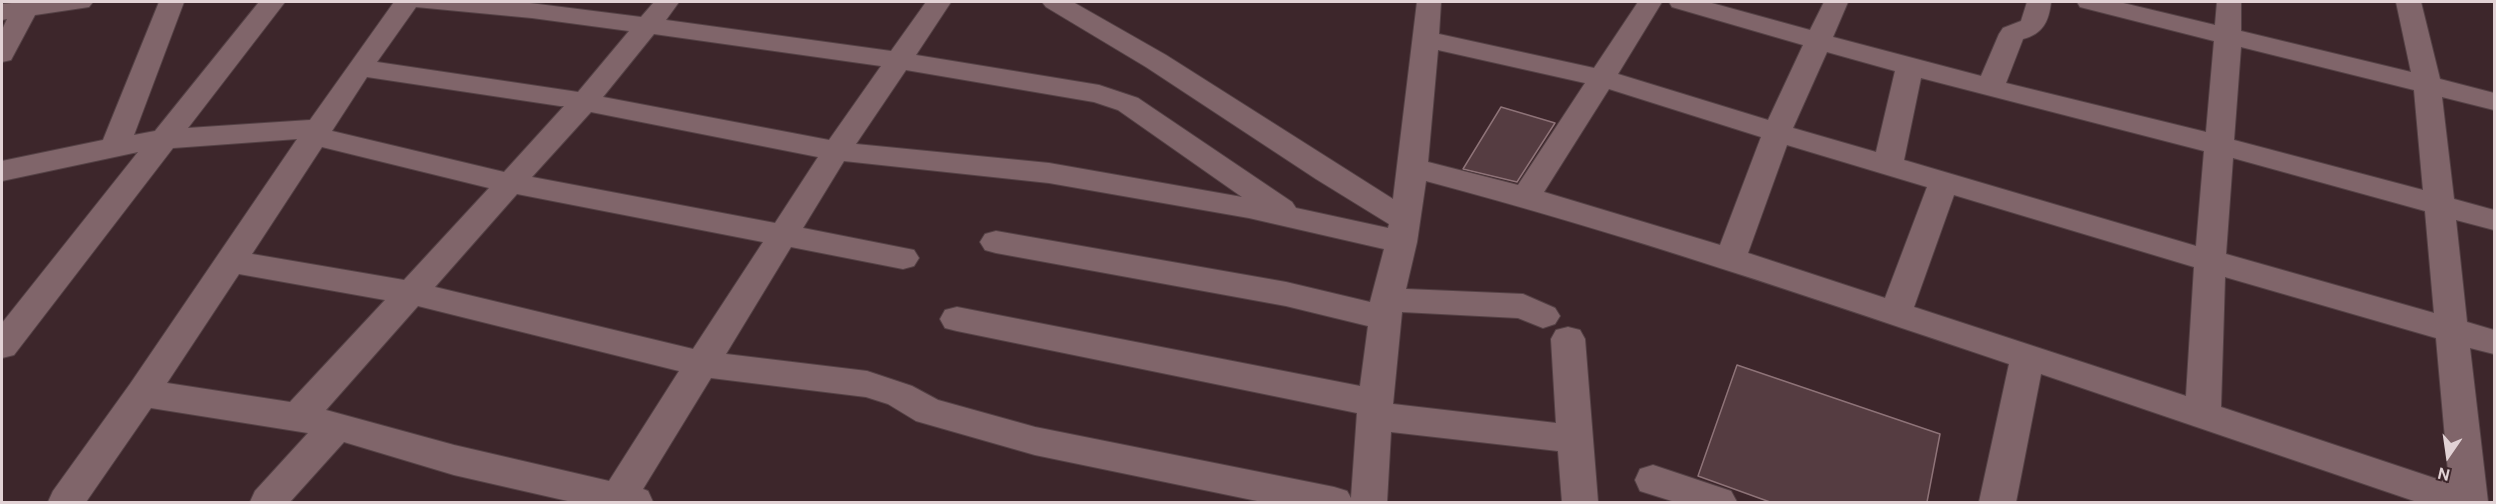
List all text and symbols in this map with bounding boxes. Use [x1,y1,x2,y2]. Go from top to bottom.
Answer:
north arrow [2418,426,2478,486]
text: N [2436,462,2452,486]

